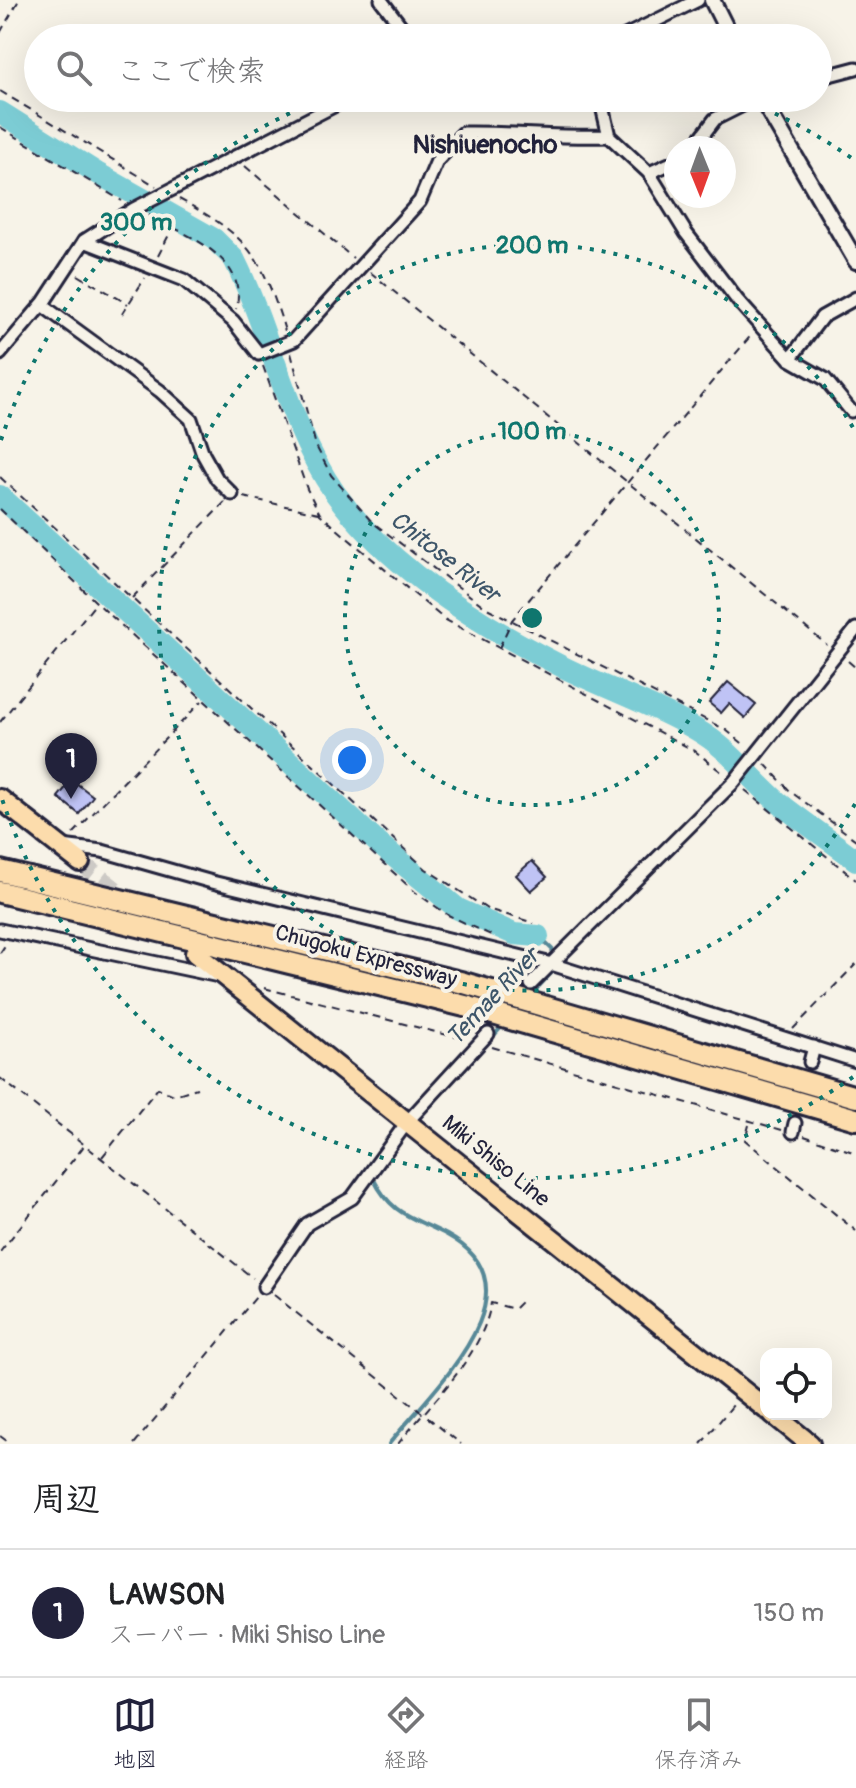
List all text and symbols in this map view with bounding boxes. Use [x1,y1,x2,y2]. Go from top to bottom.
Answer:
search box [24,24,832,112]
icon: search [52,46,96,90]
text: ここで検索 [116,53,266,90]
district label: Nishiuenocho [413,129,557,161]
north arrow [664,136,736,208]
text: 300 m [100,208,172,237]
text: 200 m [496,231,568,260]
text: 100 m [498,417,566,446]
water label: Chitose River [384,505,508,611]
centre of rings [518,604,546,632]
pin: 1 [45,733,97,799]
your location [332,740,372,780]
street label: Chugoku Expressway [272,918,460,994]
water label: Temae River [440,940,548,1052]
street label: Miki Shiso Line [436,1109,556,1213]
map controls [760,1348,832,1420]
button: locate [760,1348,832,1420]
text: 周辺 [32,1478,100,1521]
text: LAWSON [108,1576,225,1613]
text: 1 [53,1597,63,1629]
text: 150 m [753,1597,824,1629]
text: スーパー · Miki Shiso Line [108,1619,385,1651]
tab: 地図 [113,1693,157,1774]
tab: 経路 [384,1693,428,1774]
tab: 保存済み [655,1693,743,1774]

